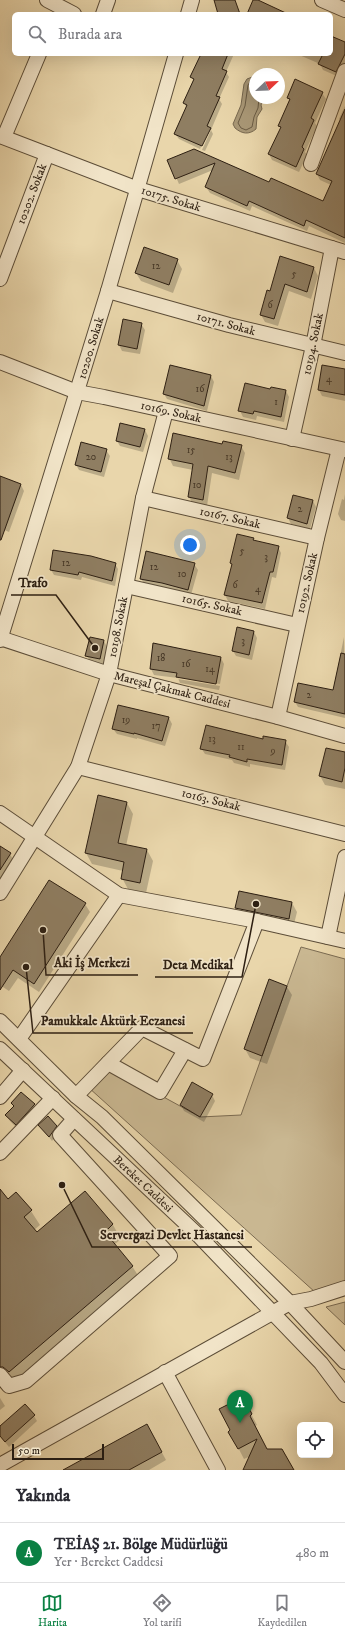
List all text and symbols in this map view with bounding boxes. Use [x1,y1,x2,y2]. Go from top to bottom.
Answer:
search box [12,12,333,56]
icon: search [26,23,48,45]
text: Burada ara [58,25,122,44]
north arrow [249,68,285,104]
street label: 10202. Sokak [14,162,50,226]
street label: 10175. Sokak [139,183,203,215]
house number: 12 [152,260,160,272]
house number: 5 [292,268,297,280]
house number: 6 [267,299,273,311]
street label: 10171. Sokak [195,309,257,339]
street label: 10194. Sokak [299,312,327,376]
street label: 10200. Sokak [74,315,108,381]
house number: 4 [326,373,332,385]
house number: 16 [196,383,205,395]
house number: 1 [274,396,278,408]
street label: 10169. Sokak [139,398,203,426]
house number: 15 [187,444,195,456]
house number: 20 [86,451,96,463]
house number: 13 [225,451,233,463]
house number: 10 [192,479,202,491]
house number: 2 [298,503,303,515]
street label: 10167. Sokak [198,504,262,532]
your location [180,535,200,555]
house number: 5 [240,545,245,557]
house number: 3 [264,551,268,563]
street label: 10192. Sokak [293,551,321,615]
house number: 12 [62,557,70,569]
house number: 12 [150,561,158,573]
house number: 10 [177,568,187,580]
callout: Trafo [11,570,56,595]
text: Trafo [17,575,48,591]
house number: 6 [232,579,238,591]
house number: 4 [255,583,261,595]
street label: 10165. Sokak [180,591,244,619]
street label: 10198. Sokak [105,595,131,659]
house number: 3 [241,635,245,647]
house number: 18 [157,652,165,664]
house number: 16 [182,658,191,670]
house number: 14 [205,663,215,675]
street label: Mareşal Çakmak Caddesi [112,668,232,712]
house number: 2 [307,689,312,701]
house number: 19 [122,714,130,726]
house number: 17 [152,720,160,732]
house number: 13 [208,733,216,745]
house number: 11 [237,741,245,753]
house number: 9 [270,745,276,757]
street label: 10163. Sokak [180,785,242,815]
callout: Aki İş Merkezi [46,950,138,975]
callout: Deta Medikal [155,952,242,977]
text: Aki İş Merkezi [53,954,131,972]
text: Deta Medikal [163,957,234,973]
callout: Pamukkale Aktürk Eczanesi [33,1008,193,1033]
text: Pamukkale Aktürk Eczanesi [41,1013,186,1029]
street label: Bereket Caddesi [110,1152,176,1216]
callout: Servergazi Devlet Hastanesi [92,1222,252,1247]
text: Servergazi Devlet Hastanesi [100,1227,245,1244]
pin: A [227,1390,253,1423]
map controls [297,1422,333,1458]
button: locate [297,1422,333,1458]
scale bar [12,1442,104,1461]
text: 50 m [18,1444,40,1458]
text: Yakında [16,1485,70,1507]
text: TEİAŞ 21. Bölge Müdürlüğü [54,1535,228,1554]
text: A [25,1545,33,1561]
text: 480 m [295,1545,329,1561]
text: Yer · Bereket Caddesi [54,1554,163,1570]
tab: Harita [38,1592,67,1630]
tab: Yol tarifi [143,1592,182,1630]
tab: Kaydedilen [258,1592,307,1630]

